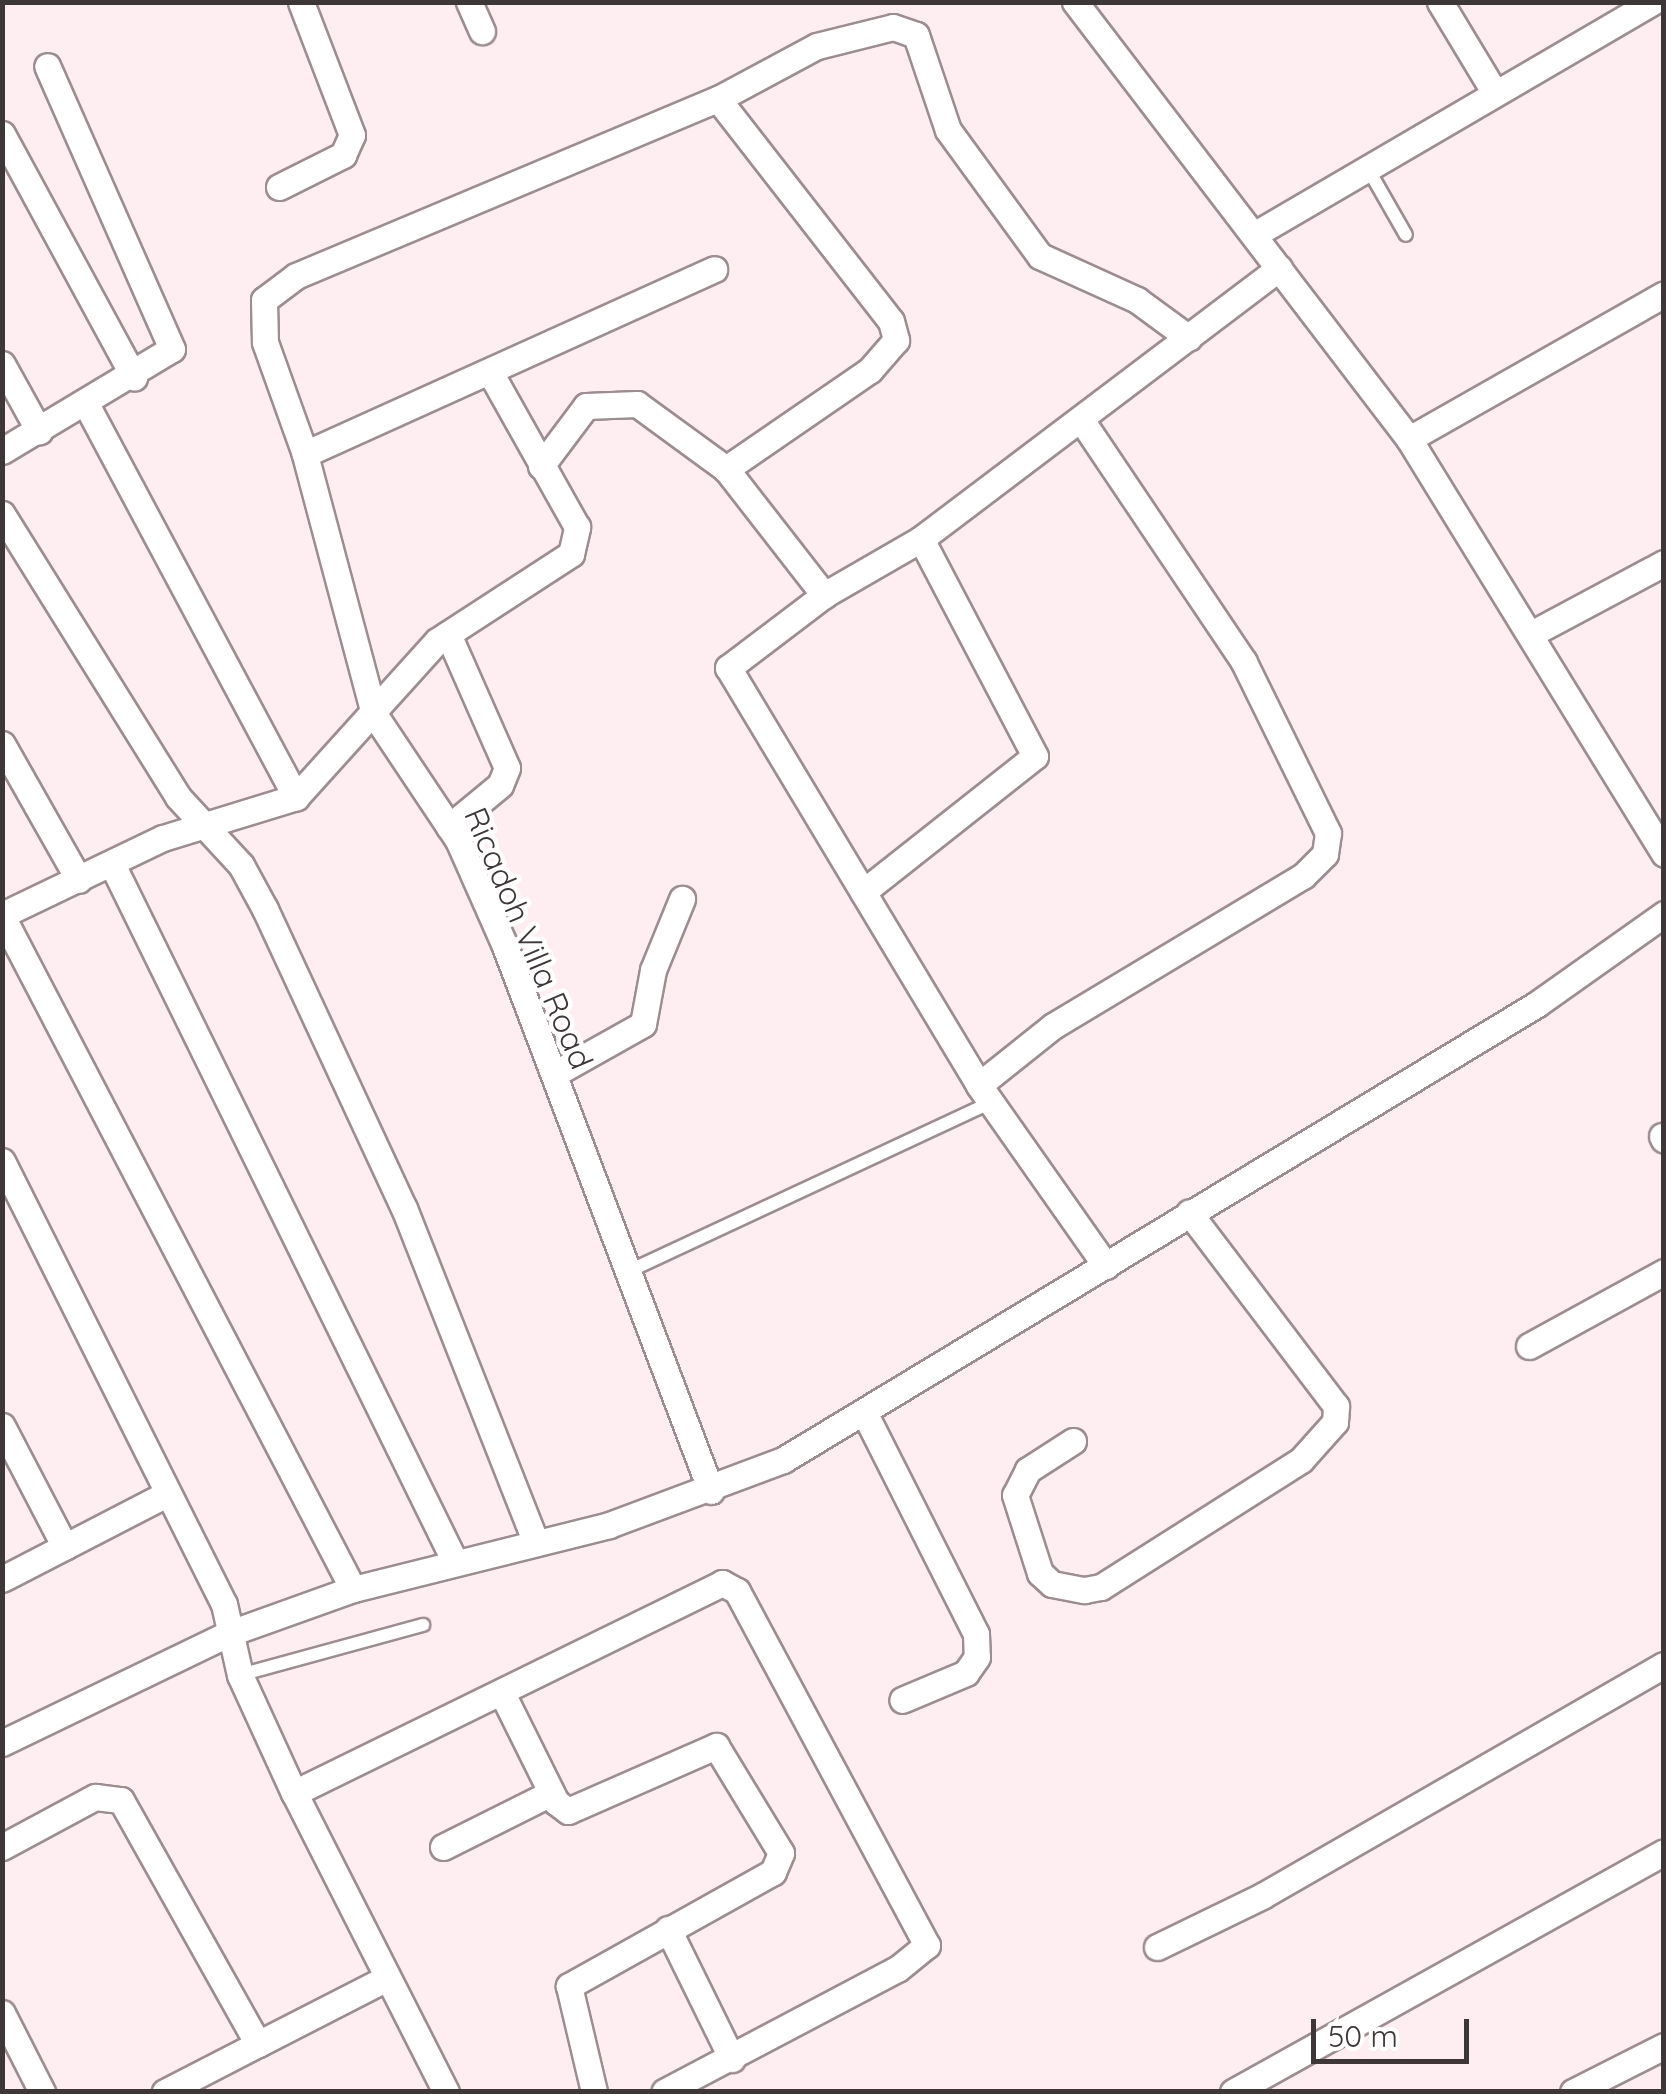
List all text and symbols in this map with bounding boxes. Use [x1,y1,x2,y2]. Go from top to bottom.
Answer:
street label: Ricadoh Villa Road [457,802,601,1074]
scale bar [1316,1999,1474,2061]
text: 50 m [1328,2017,1398,2055]

